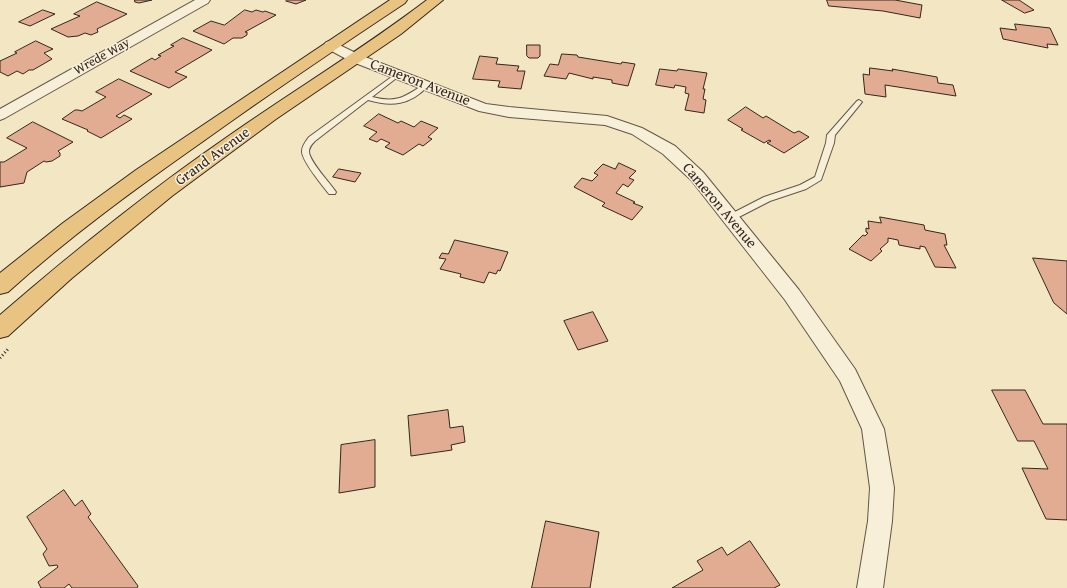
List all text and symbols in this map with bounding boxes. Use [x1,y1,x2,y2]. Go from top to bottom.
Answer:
street label: Wrede Way [71,35,133,79]
street label: Cameron Avenue [367,56,473,110]
street label: Grand Avenue [172,124,254,190]
street label: Cameron Avenue [678,160,760,252]

